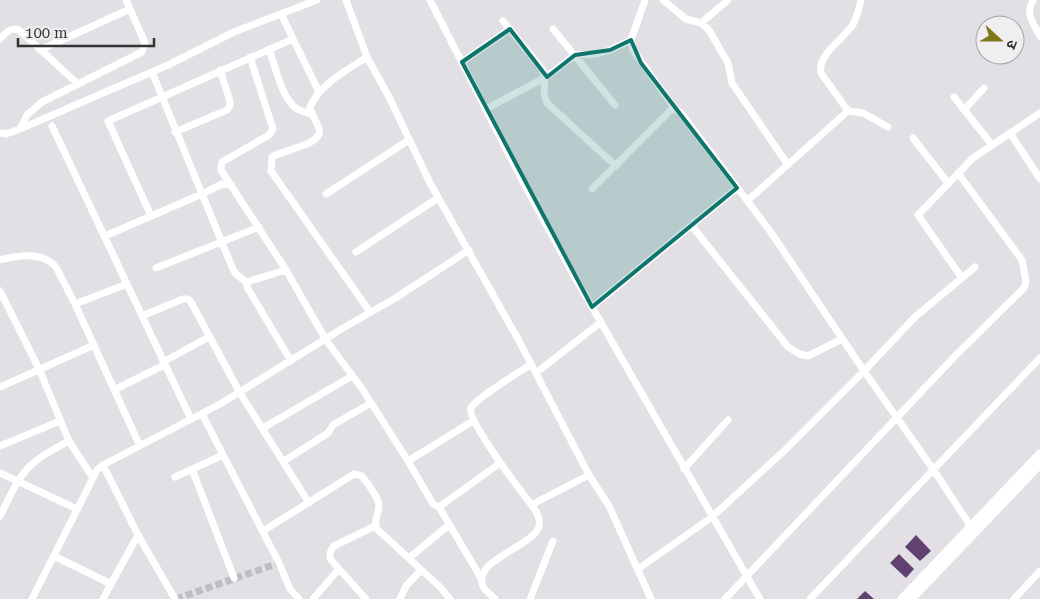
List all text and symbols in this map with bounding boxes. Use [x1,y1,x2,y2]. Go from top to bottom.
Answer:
scale bar [18,15,154,47]
north arrow [975,15,1025,65]
text: 100 m [25,24,68,42]
text: उ [1003,38,1021,52]

